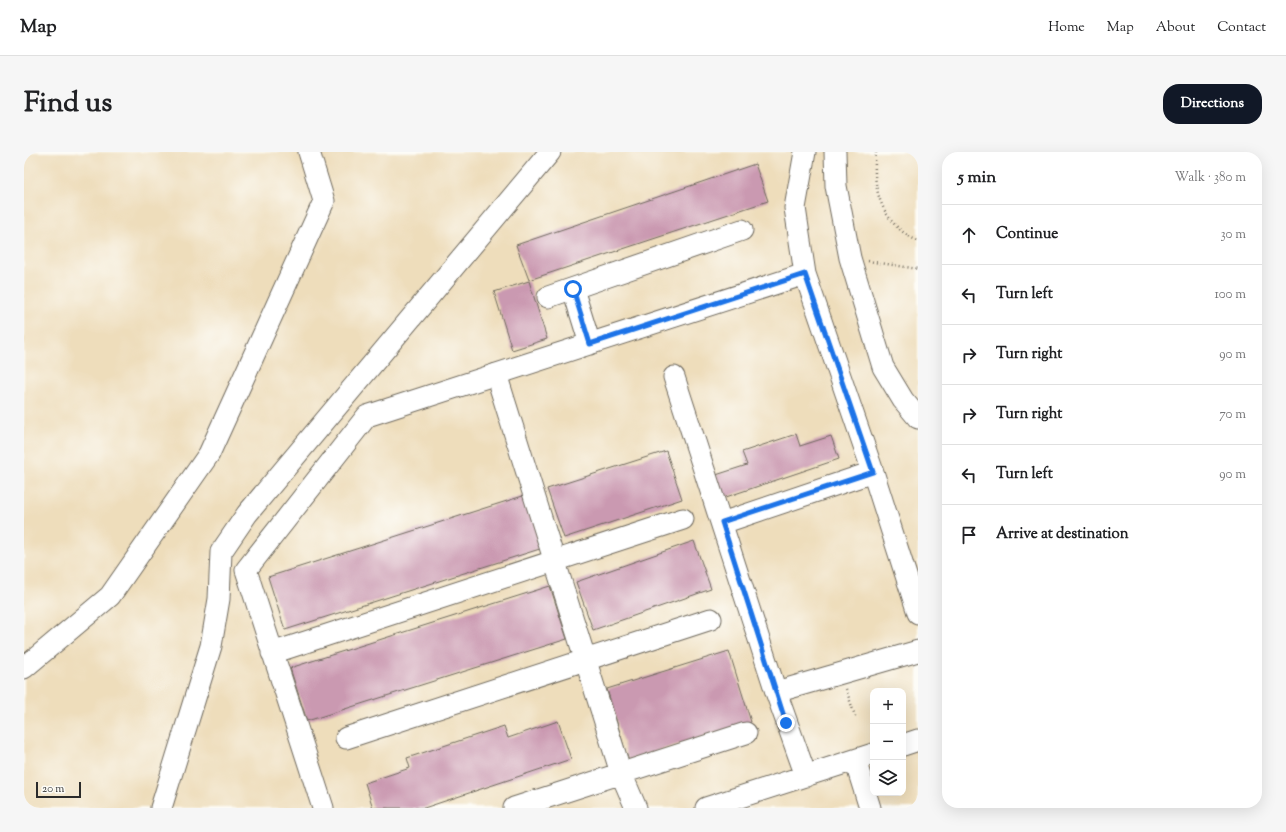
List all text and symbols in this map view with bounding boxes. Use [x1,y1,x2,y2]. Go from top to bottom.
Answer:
text: Map [20,14,57,41]
text: Home [1048,18,1085,38]
text: Map [1107,18,1134,38]
text: About [1156,18,1195,38]
text: Contact [1217,18,1266,38]
text: Find us [24,84,112,124]
button: Directions [1163,84,1262,124]
text: 5 min [958,166,996,190]
text: Walk · 380 m [1175,169,1246,187]
icon: ahead [958,224,980,246]
text: Continue [996,224,1058,245]
text: 30 m [1220,226,1246,244]
route start [564,280,582,298]
icon: left [958,284,980,306]
text: Turn left [996,284,1053,305]
text: 100 m [1214,286,1246,304]
icon: right [958,344,980,366]
text: Turn right [996,344,1062,365]
text: 90 m [1219,346,1246,364]
icon: right [958,404,980,426]
text: Turn right [996,404,1062,425]
text: 70 m [1219,406,1246,424]
icon: left [958,464,980,486]
text: Turn left [996,464,1053,485]
text: 90 m [1219,466,1246,484]
icon: arrive [958,524,980,546]
text: Arrive at destination [996,524,1129,545]
map controls [870,688,906,796]
button: + [870,688,906,724]
route end [777,714,795,732]
button: − [870,724,906,760]
button: layers [870,760,906,796]
scale bar [36,780,81,799]
text: 20 m [42,781,64,797]

